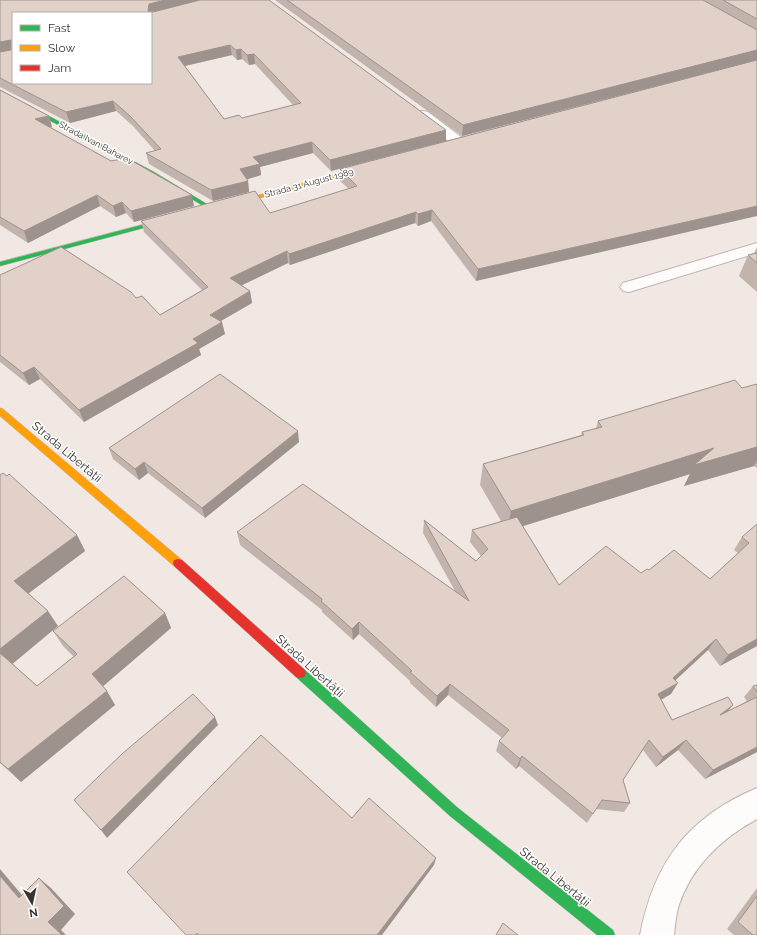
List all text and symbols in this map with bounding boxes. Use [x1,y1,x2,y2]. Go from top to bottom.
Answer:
legend [12,12,152,84]
text: Fast [48,21,71,35]
text: Slow [48,41,75,55]
text: Jam [48,61,71,75]
street label: Strada Ivan Baharev [57,119,135,167]
street label: Strada 31 August 1989 [263,166,355,200]
street label: Strada Libertății [29,419,105,485]
street label: Strada Libertății [273,632,347,700]
street label: Strada Libertății [517,844,593,910]
north arrow [12,883,52,923]
text: N [28,905,39,919]

